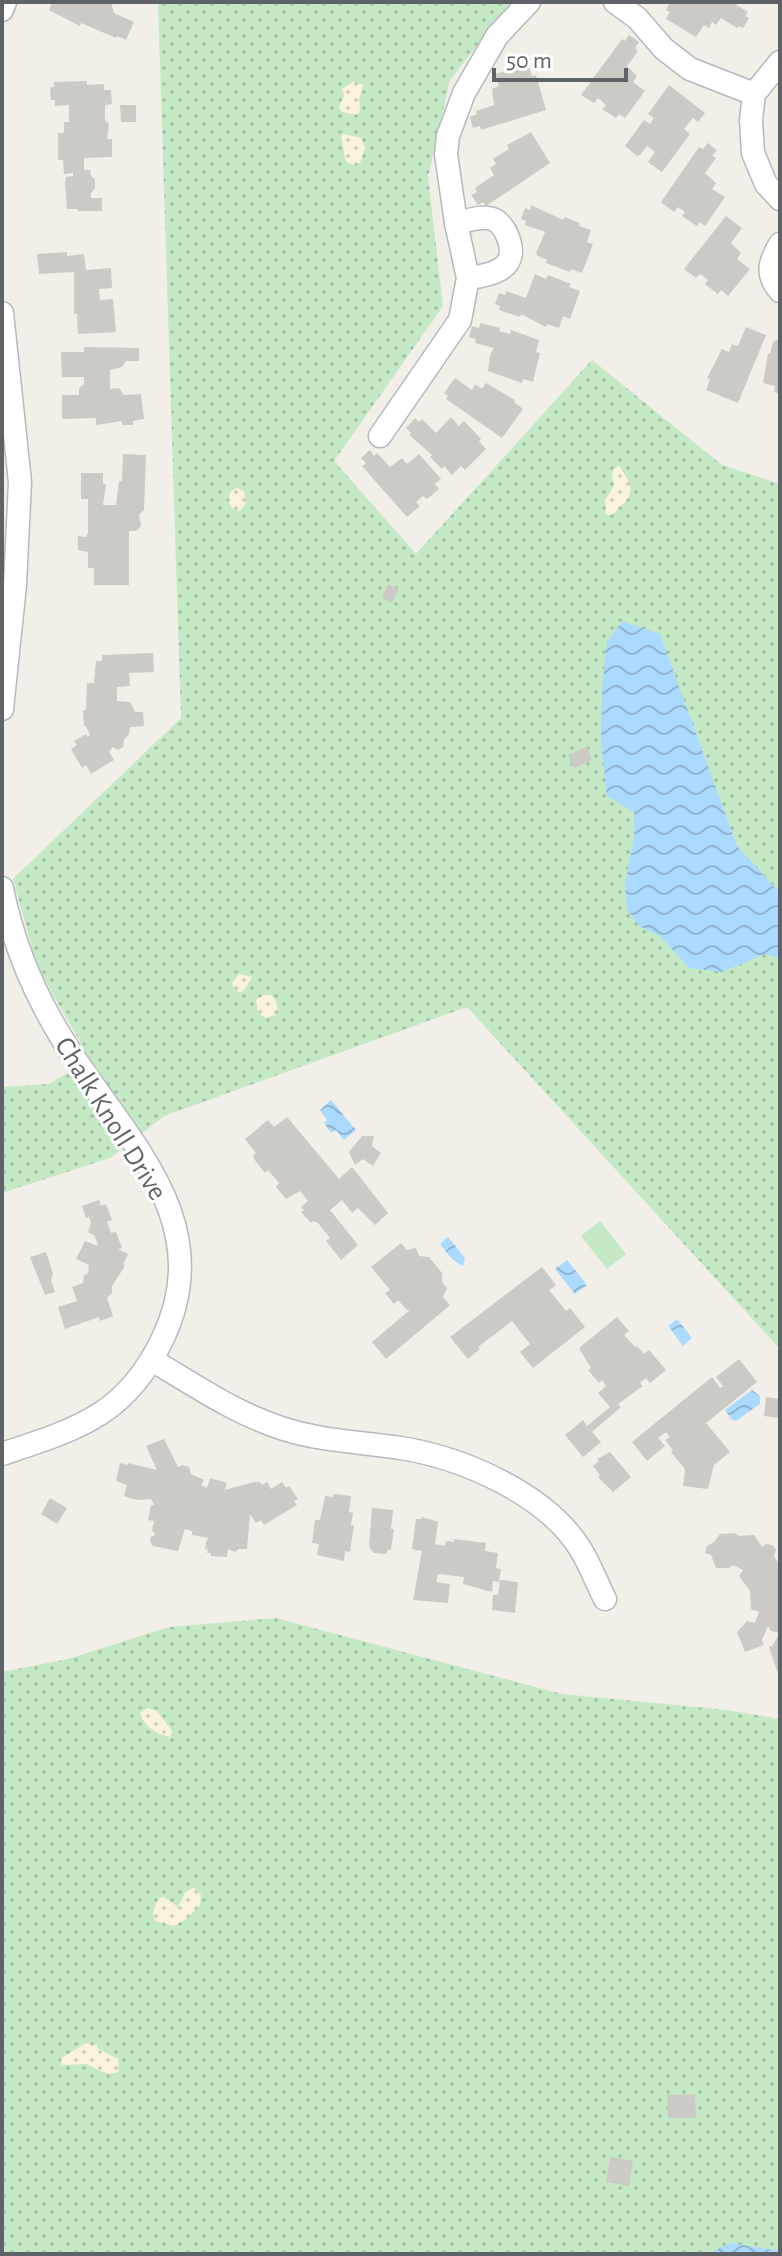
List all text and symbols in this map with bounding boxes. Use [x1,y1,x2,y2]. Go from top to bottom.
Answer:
scale bar [494,32,626,82]
text: 50 m [506,49,552,73]
street label: Chalk Knoll Drive [49,1033,172,1205]

